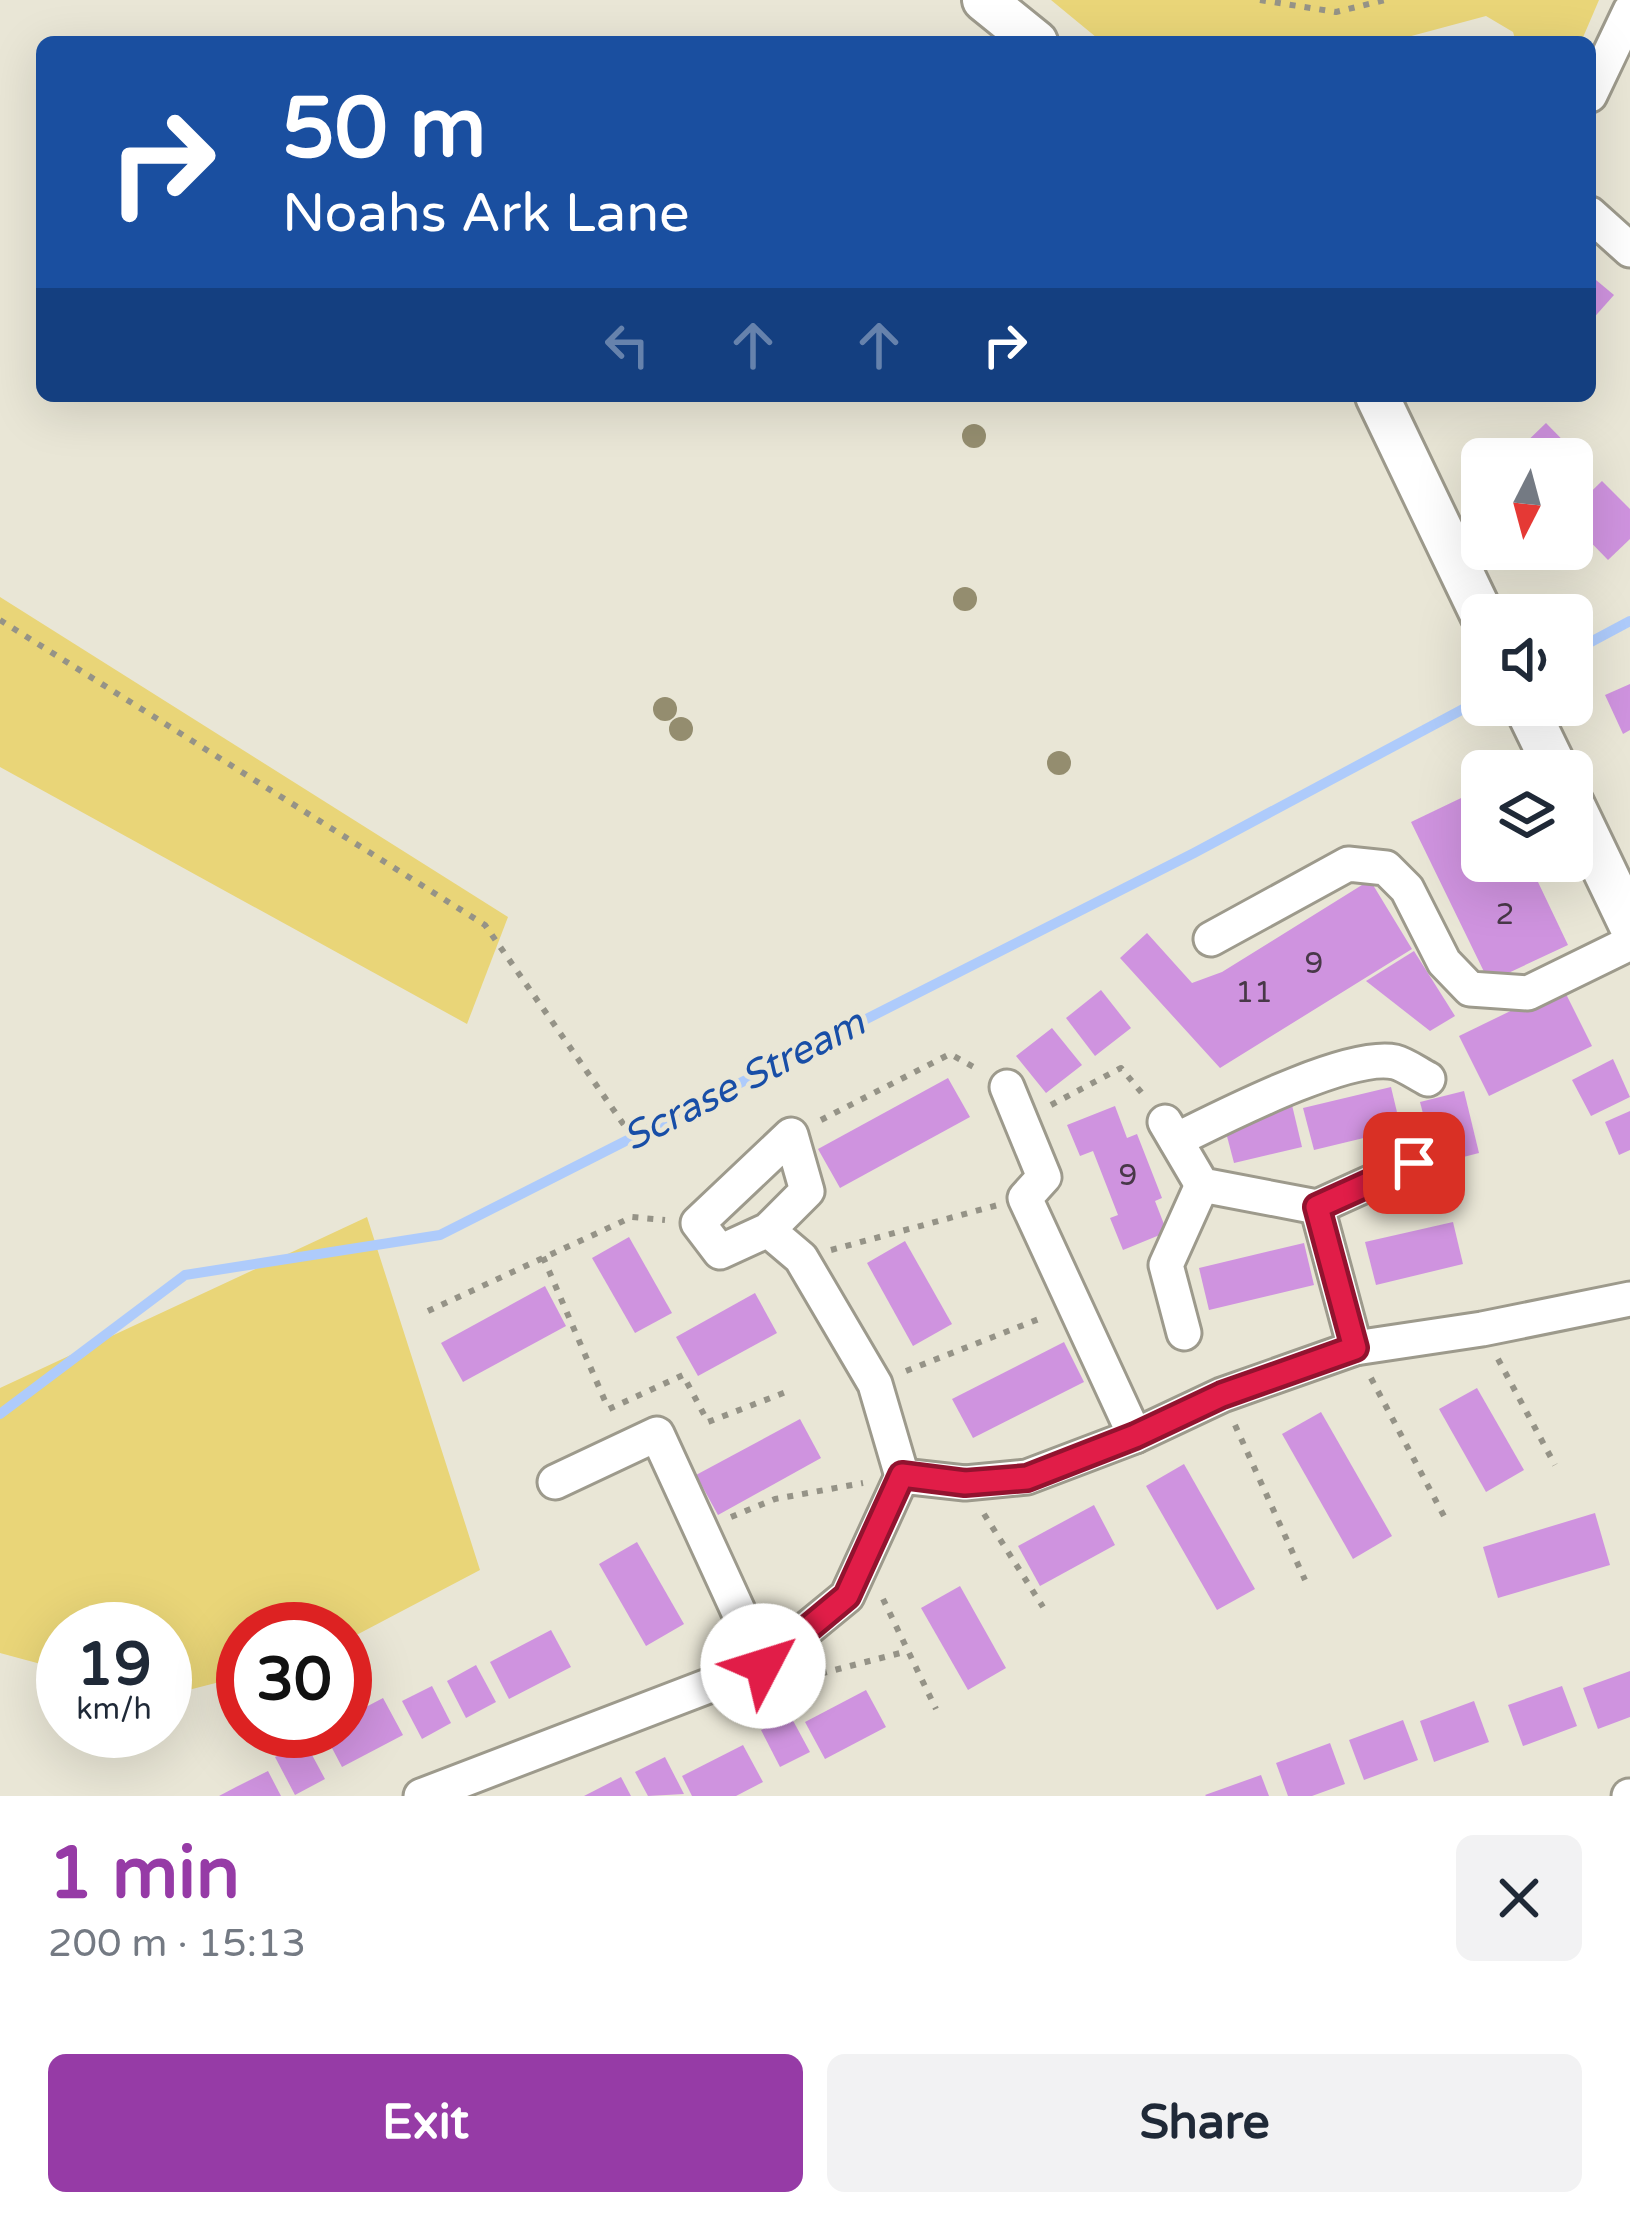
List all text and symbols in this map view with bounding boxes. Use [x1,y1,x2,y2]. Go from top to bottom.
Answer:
text: 50 m [282,79,486,180]
icon: right [84,84,240,240]
text: Noahs Ark Lane [282,181,690,246]
icon: left [594,312,660,378]
icon: ahead [720,312,786,378]
icon: ahead [846,312,912,378]
icon: right [972,312,1038,378]
north arrow [1461,438,1593,570]
map controls [1461,438,1593,882]
button: sound [1461,594,1593,726]
button: layers [1461,750,1593,882]
house number: 2 [1496,896,1514,933]
house number: 9 [1305,945,1323,982]
house number: 11 [1235,974,1273,1011]
water label: Scrase Stream [615,999,873,1161]
pin [1363,1112,1465,1214]
icon: arrive [1381,1130,1447,1196]
house number: 9 [1119,1157,1137,1194]
speed limit sign: 30 [216,1602,372,1758]
position arrow [700,1603,826,1729]
text: 19 [76,1629,152,1701]
text: km/h [76,1691,152,1728]
text: 1 min [48,1831,240,1918]
button: close [1456,1835,1582,1961]
text: 200 m · 15:13 [48,1920,306,1967]
button: Exit [48,2054,803,2192]
button: Share [827,2054,1582,2192]

